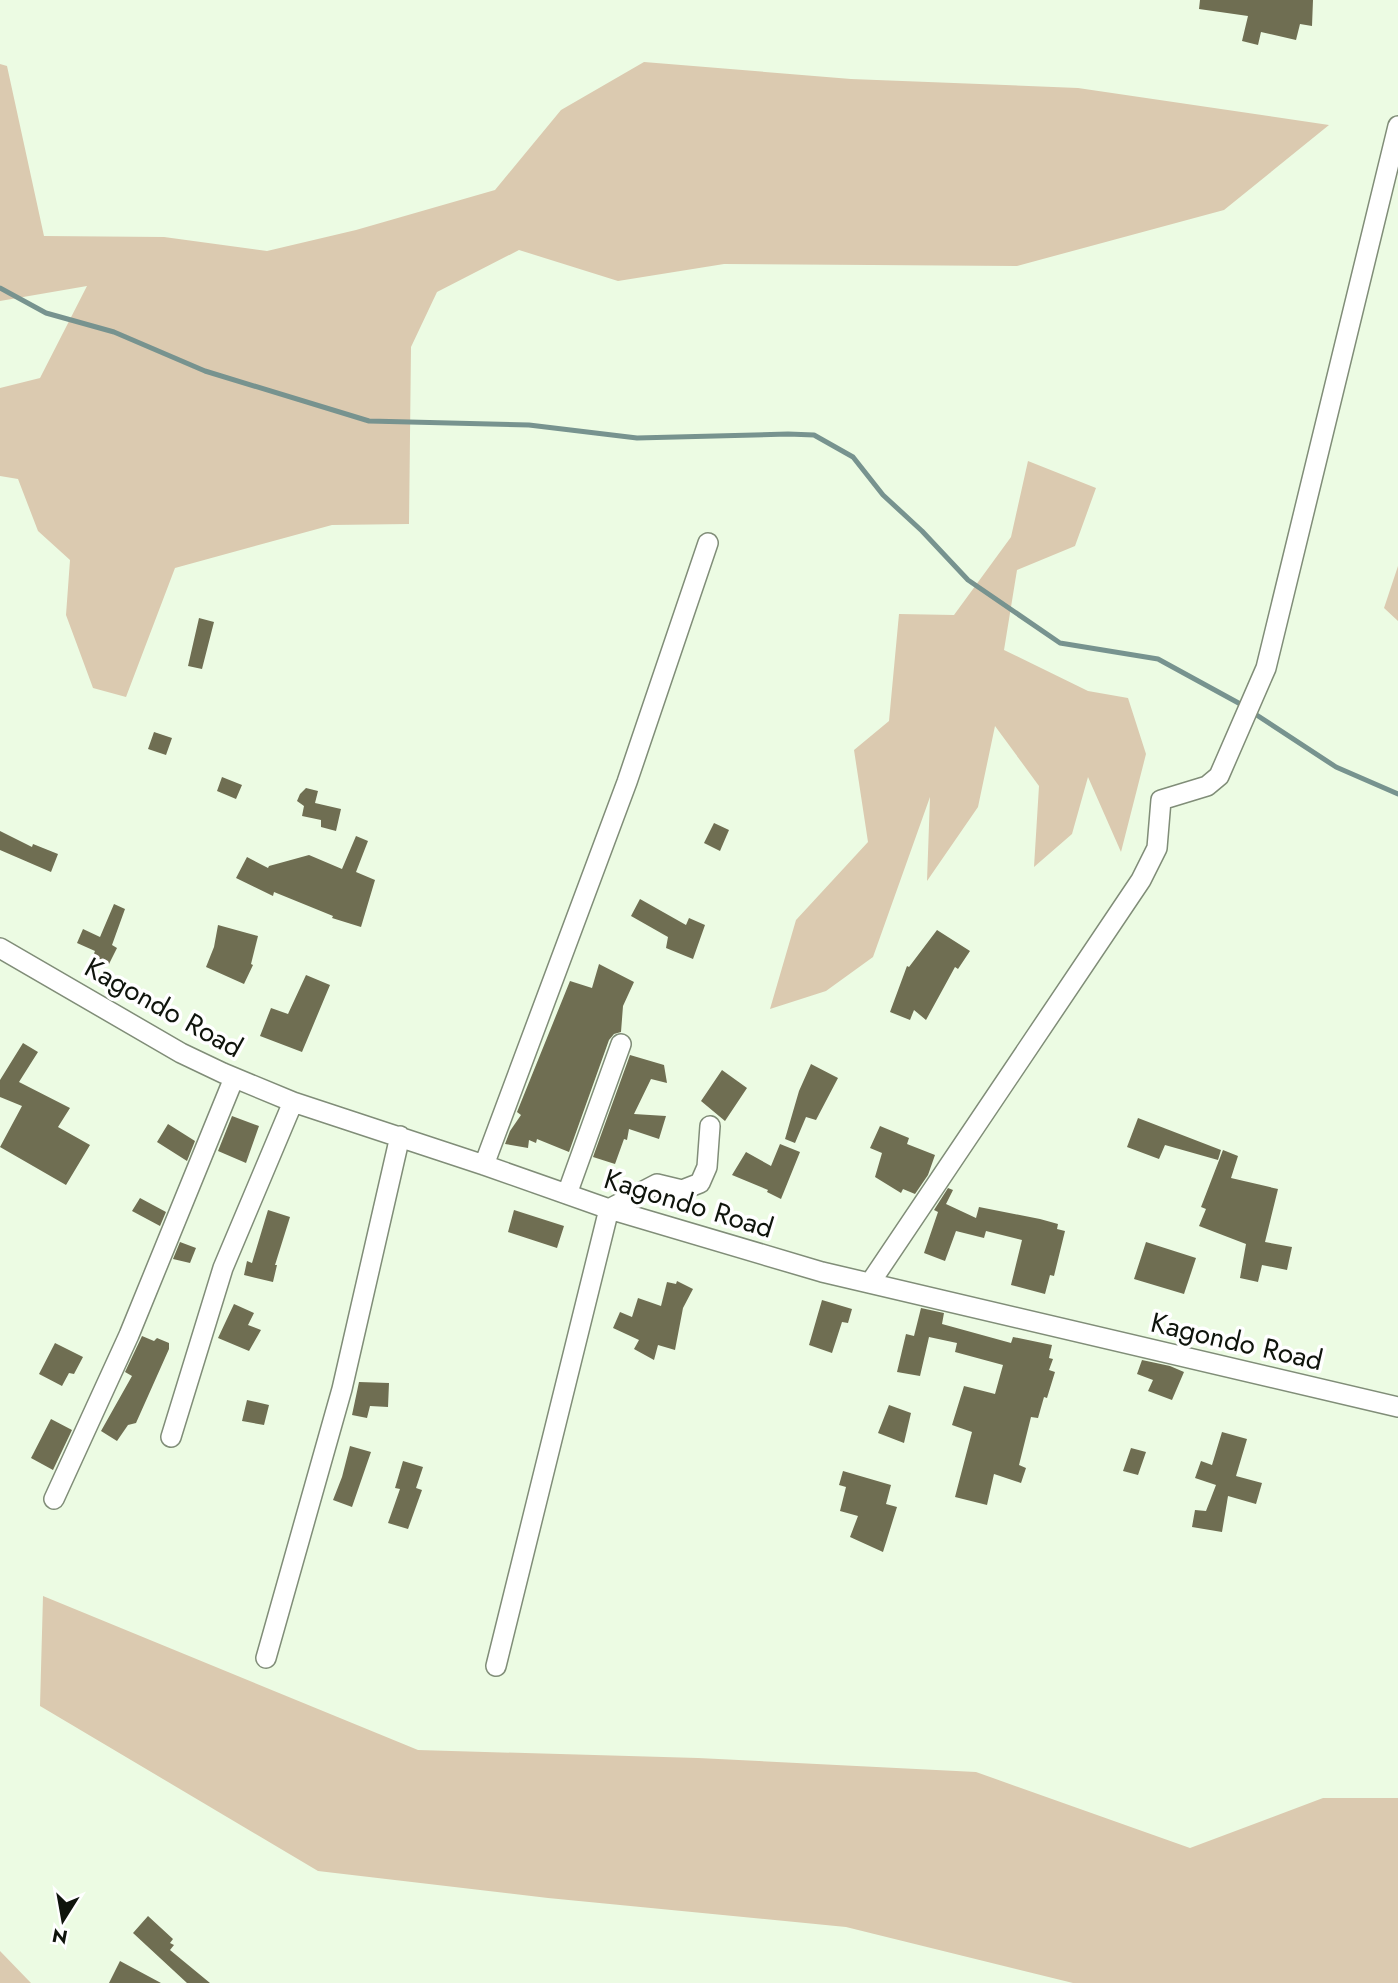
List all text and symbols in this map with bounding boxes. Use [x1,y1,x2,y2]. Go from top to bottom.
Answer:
street label: Kagondo Road [77,947,250,1068]
street label: Kagondo Road [599,1158,779,1249]
street label: Kagondo Road [1147,1302,1327,1381]
north arrow [28,1885,98,1955]
text: N [50,1922,70,1951]

